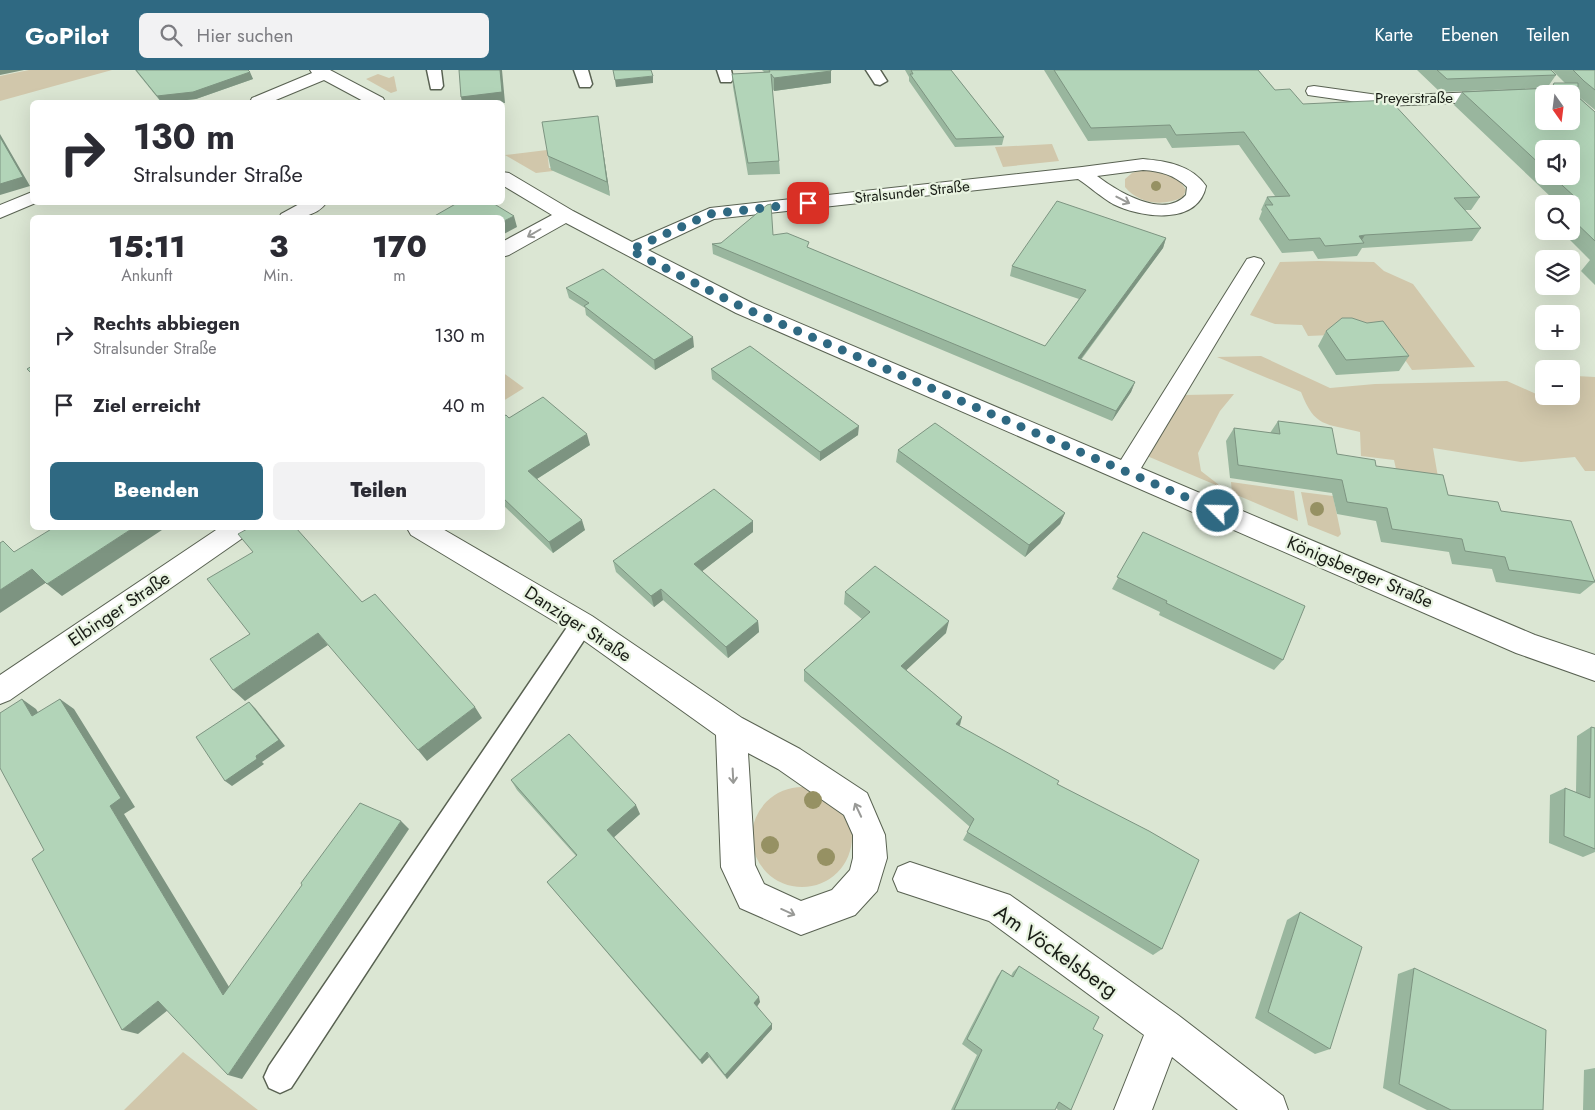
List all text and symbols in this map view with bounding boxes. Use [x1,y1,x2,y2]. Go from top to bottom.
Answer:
search box [139,13,489,58]
text: GoPilot [25,18,109,53]
icon: search [157,21,185,49]
text: Hier suchen [197,22,294,49]
text: Karte [1374,22,1413,48]
text: Ebenen [1441,22,1499,48]
text: Teilen [1527,22,1570,48]
north arrow [1535,85,1580,130]
map controls [1535,85,1580,405]
street label: Preyerstraße [1375,87,1453,109]
text: 130 m [133,112,235,162]
icon: right [50,120,115,185]
button: sound [1535,140,1580,185]
text: Stralsunder Straße [133,158,303,190]
street label: Stralsunder Straße [853,175,971,209]
pin [787,182,829,224]
icon: arrive [794,189,822,217]
one-way arrow [1115,195,1130,205]
button: search [1535,195,1580,240]
text: 15:11 [108,225,185,268]
text: 3 [269,225,288,268]
text: 170 [372,225,427,268]
one-way arrow [528,229,542,239]
button: layers [1535,250,1580,295]
text: Ankunft [121,264,172,287]
text: Min. [264,264,294,287]
text: m [393,264,406,287]
button: + [1535,305,1580,350]
text: Rechts abbiegen [93,310,240,337]
icon: right [50,321,78,349]
text: 130 m [434,322,485,349]
text: Stralsunder Straße [93,337,216,360]
button: − [1535,360,1580,405]
icon: arrive [50,391,78,419]
text: Ziel erreicht [93,392,200,419]
text: 40 m [442,392,485,419]
button: Beenden [50,462,263,520]
button: Teilen [273,462,485,520]
position arrow [1191,484,1243,536]
street label: Königsberger Straße [1283,530,1437,614]
street label: Elbinger Straße [63,565,175,653]
street label: Danziger Straße [519,580,637,668]
one-way arrow [729,768,738,784]
one-way arrow [853,803,863,818]
street label: Am Vöckelsberg [988,897,1124,1005]
one-way arrow [780,908,795,918]

